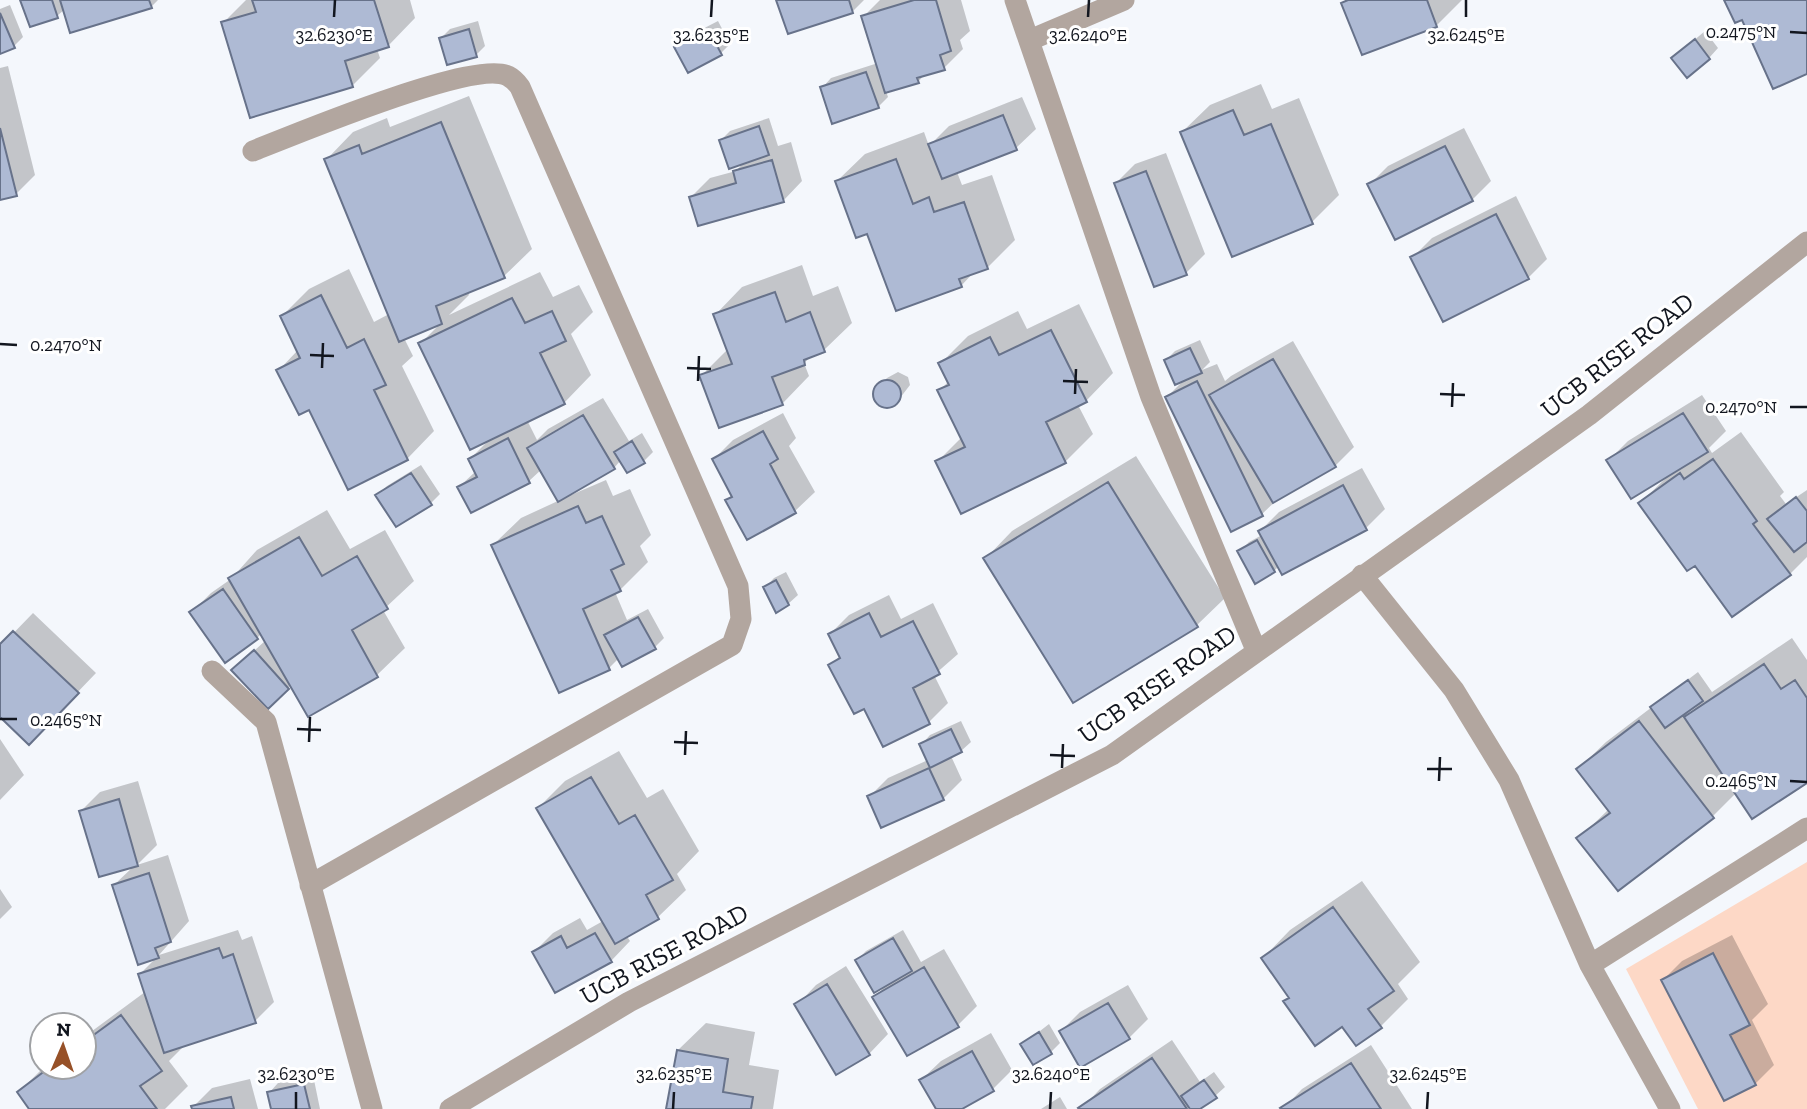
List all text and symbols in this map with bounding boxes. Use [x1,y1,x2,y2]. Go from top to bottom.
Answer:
text: 0.2475°N [1706,21,1776,43]
text: 32.6230°E [295,24,373,46]
text: 32.6235°E [673,24,749,46]
text: 32.6240°E [1049,24,1127,46]
text: 32.6245°E [1428,24,1505,46]
street label: UCB RISE ROAD [1534,285,1700,425]
text: 0.2470°N [30,334,102,356]
text: 0.2470°N [1705,396,1777,418]
street label: UCB RISE ROAD [1072,618,1242,750]
text: 0.2465°N [30,709,102,731]
text: 0.2465°N [1705,770,1777,792]
street label: UCB RISE ROAD [575,896,753,1012]
north arrow [28,1011,98,1081]
text: N [56,1018,71,1041]
text: 32.6230°E [257,1063,335,1085]
text: 32.6235°E [636,1063,712,1085]
text: 32.6240°E [1012,1063,1090,1085]
text: 32.6245°E [1390,1063,1467,1085]

